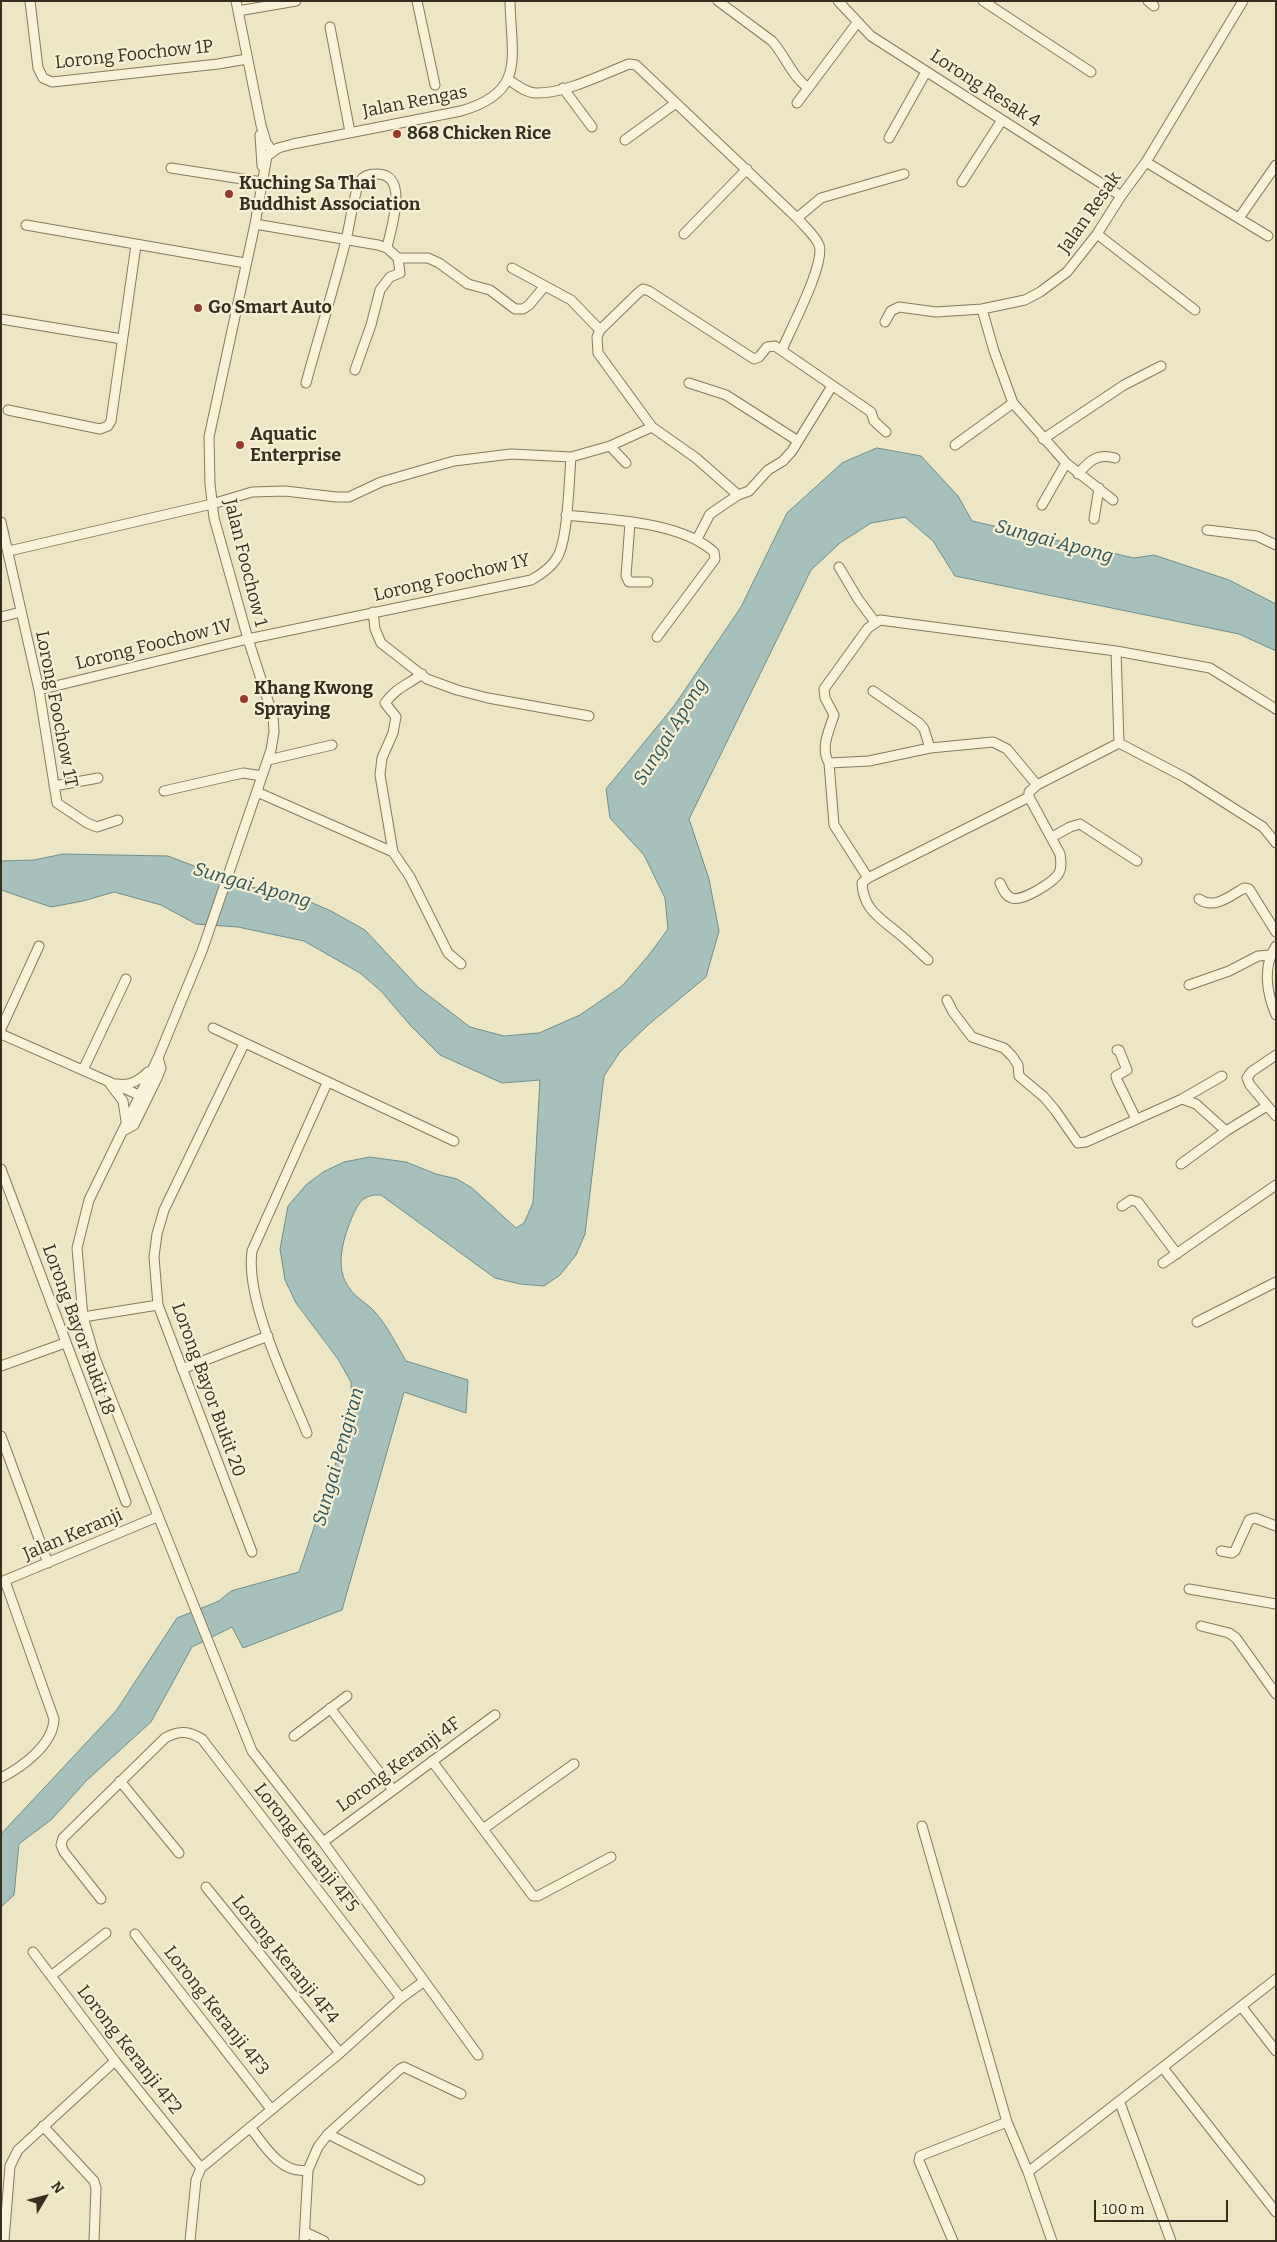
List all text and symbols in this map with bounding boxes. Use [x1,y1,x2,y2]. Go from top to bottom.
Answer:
street label: Lorong Foochow 1P [54,36,214,74]
street label: Lorong Resak 4 [926,45,1044,133]
street label: Jalan Rengas [361,81,469,123]
place label: 868 Chicken Rice [407,123,551,145]
marker: 868 Chicken Rice [391,128,403,140]
street label: Jalan Resak [1054,168,1126,258]
place label: Kuching Sa Thai Buddhist Association [239,173,420,215]
marker: Kuching Sa Thai Buddhist Association [223,188,235,200]
place label: Go Smart Auto [208,297,332,319]
marker: Go Smart Auto [192,302,204,314]
place label: Aquatic Enterprise [250,424,341,466]
marker: Aquatic Enterprise [234,439,246,451]
street label: Jalan Foochow 1 [219,497,271,629]
water label: Sungai Apong [992,515,1116,569]
street label: Lorong Foochow 1Y [372,549,532,607]
street label: Lorong Foochow 1V [73,615,235,675]
street label: Lorong Foochow 1T [30,629,82,789]
water label: Sungai Apong [629,675,713,789]
place label: Khang Kwong Spraying [254,678,373,721]
marker: Khang Kwong Spraying [238,693,250,705]
water label: Sungai Apong [191,858,313,914]
street label: Lorong Bayor Bukit 18 [37,1241,119,1419]
street label: Lorong Bayor Bukit 20 [166,1300,250,1480]
water label: Sungai Pengiran [308,1385,370,1529]
street label: Jalan Keranji [20,1504,126,1566]
street label: Lorong Keranji 4F [333,1713,465,1817]
street label: Lorong Keranji 4F5 [249,1779,363,1917]
street label: Lorong Keranji 4F4 [227,1892,343,2028]
street label: Lorong Keranji 4F3 [159,1942,273,2080]
street label: Lorong Keranji 4F2 [72,1981,186,2119]
north arrow [20,2172,70,2222]
text: N [47,2178,67,2197]
scale bar [1097,2190,1231,2222]
text: 100 m [1102,2200,1145,2218]

